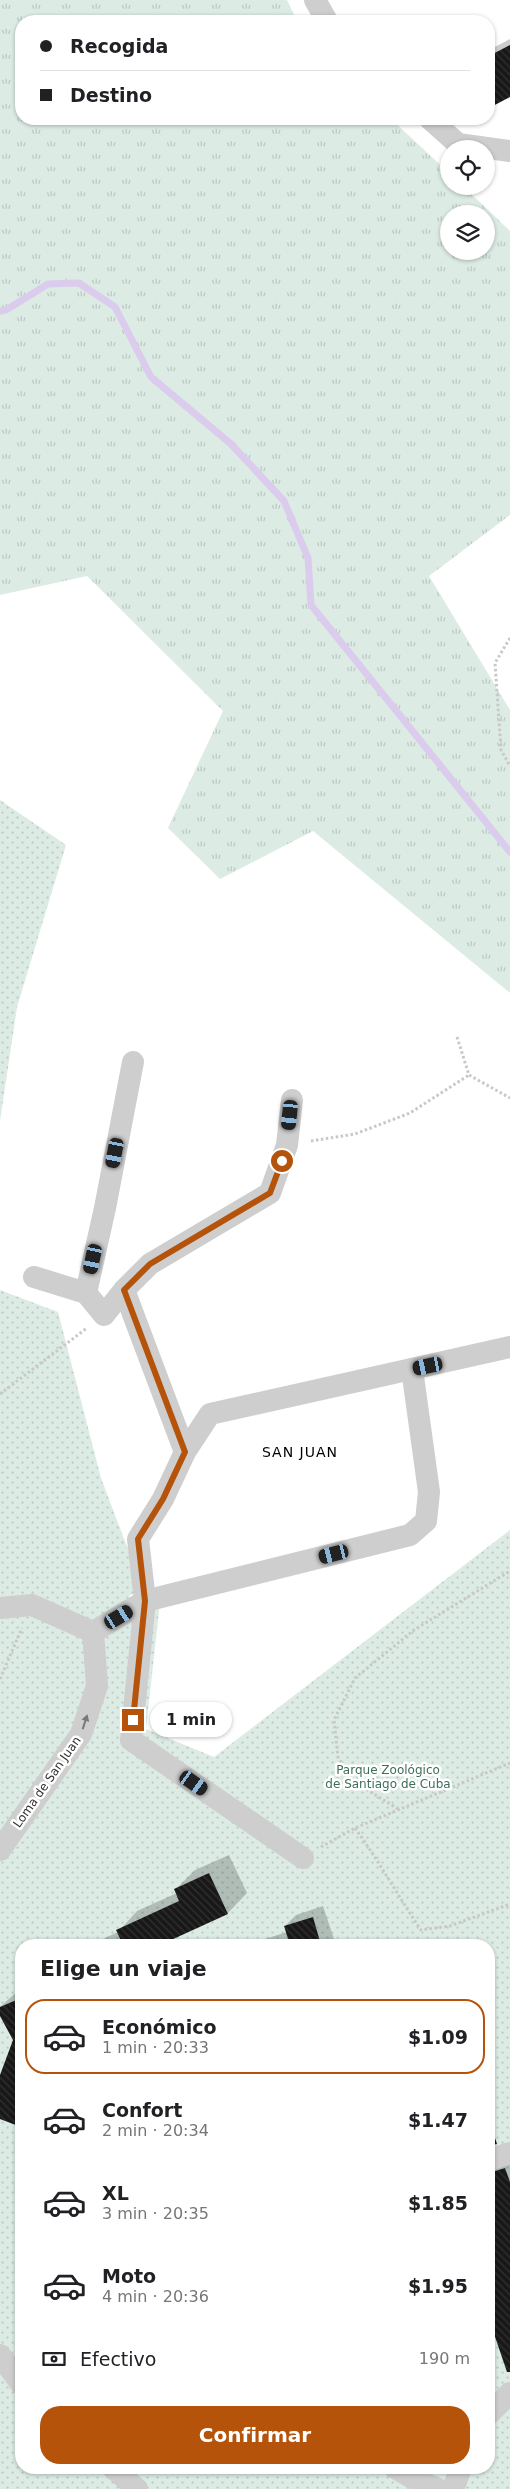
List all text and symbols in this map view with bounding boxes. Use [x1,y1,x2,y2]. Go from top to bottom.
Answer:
text: Recogida [70,35,168,57]
text: Destino [70,84,152,106]
map controls [440,140,495,260]
button: locate [440,140,495,195]
button: layers [440,205,495,260]
car [280,1099,299,1131]
car [104,1137,125,1169]
route start [271,1150,293,1172]
car [82,1243,103,1275]
car [411,1356,444,1376]
district label: SAN JUAN [262,1444,338,1460]
car [317,1543,350,1565]
car [102,1603,135,1631]
callout: 1 min [150,1702,233,1738]
route end [122,1709,144,1731]
text: 1 min [166,1710,216,1729]
one-way arrow [81,1715,89,1730]
street label: Loma de San Juan [10,1734,84,1830]
park label: Parque Zoológico de Santiago de Cuba [325,1763,451,1791]
car [177,1768,210,1798]
text: Elige un viaje [40,1956,207,1981]
icon: car [42,2014,87,2059]
text: Económico [102,2016,217,2038]
text: $1.09 [408,2026,468,2048]
text: 1 min · 20:33 [102,2038,209,2057]
icon: car [42,2097,87,2142]
text: Confort [102,2099,182,2121]
text: $1.47 [408,2109,468,2131]
text: 2 min · 20:34 [102,2121,209,2140]
icon: car [42,2180,87,2225]
text: XL [102,2182,129,2204]
text: $1.85 [408,2192,468,2214]
text: 3 min · 20:35 [102,2204,209,2223]
icon: car [42,2263,87,2308]
text: Moto [102,2265,156,2287]
text: $1.95 [408,2275,468,2297]
text: 4 min · 20:36 [102,2287,209,2306]
icon: cash [40,2345,68,2373]
text: Efectivo [80,2348,156,2370]
text: 190 m [419,2349,470,2368]
button: Confirmar [40,2406,470,2464]

